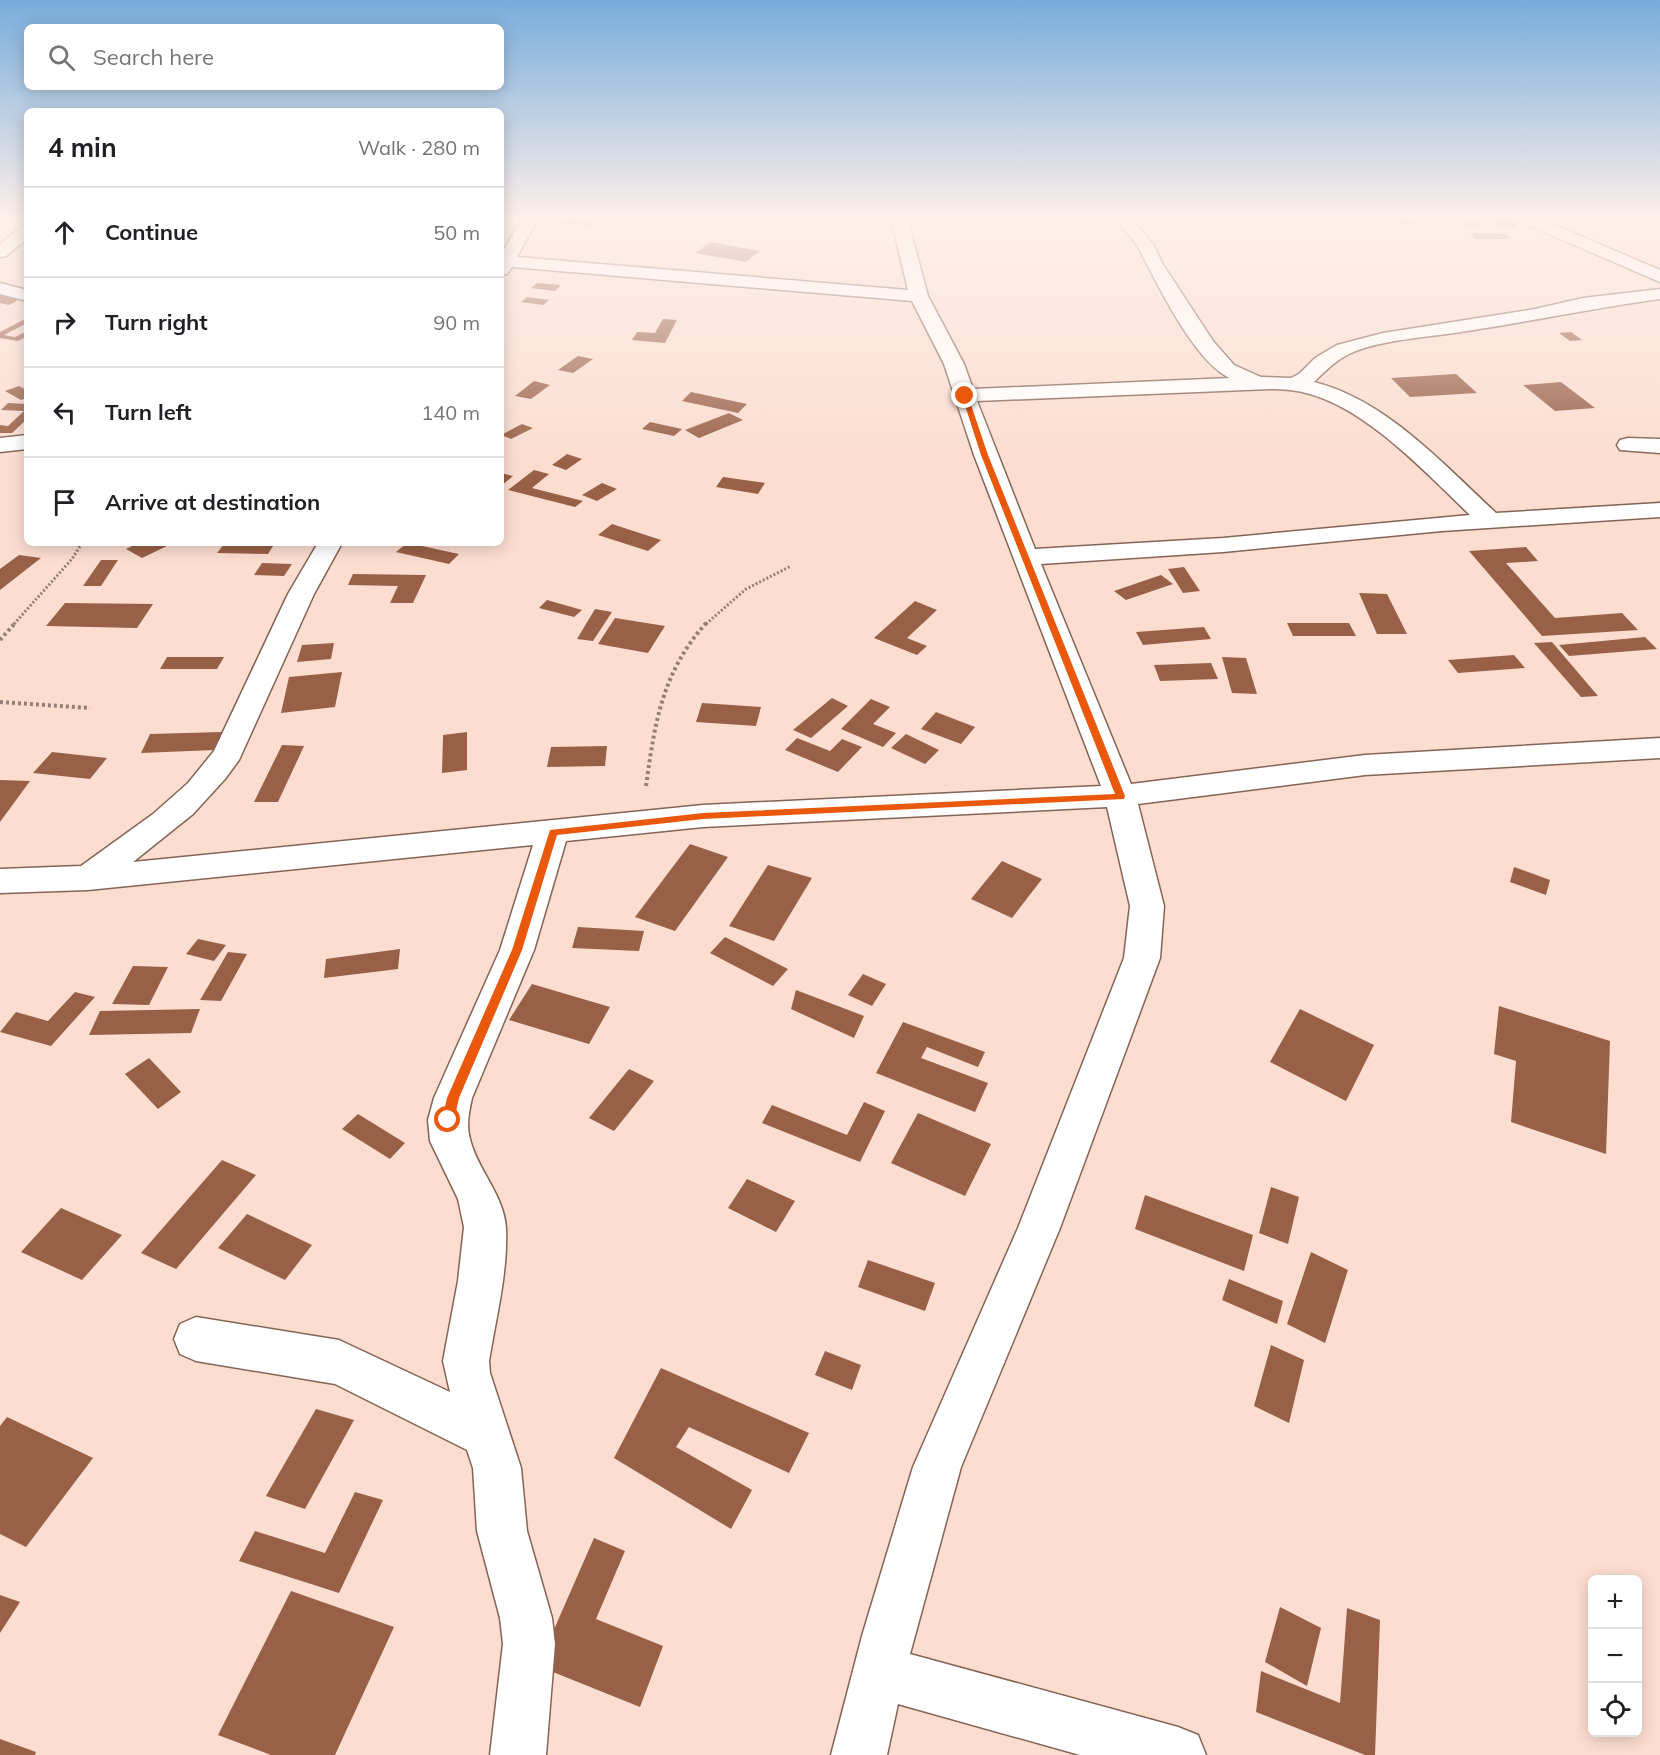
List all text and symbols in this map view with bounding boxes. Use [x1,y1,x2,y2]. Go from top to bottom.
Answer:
search box [24,24,504,90]
icon: search [45,41,78,74]
text: Search here [93,43,214,71]
text: 4 min [48,131,117,164]
text: Walk · 280 m [358,135,480,160]
icon: ahead [48,216,81,249]
text: Continue [105,218,198,246]
text: 50 m [433,220,480,245]
icon: right [48,306,81,339]
text: Turn right [105,308,208,336]
text: 90 m [433,310,480,335]
route end [951,382,977,408]
icon: left [48,396,81,429]
text: Turn left [105,398,192,426]
text: 140 m [421,400,480,425]
icon: arrive [48,486,81,519]
text: Arrive at destination [105,488,320,516]
route start [434,1106,460,1132]
map controls [1588,1575,1642,1737]
button: + [1588,1575,1642,1629]
button: − [1588,1629,1642,1683]
button: locate [1588,1683,1642,1737]

